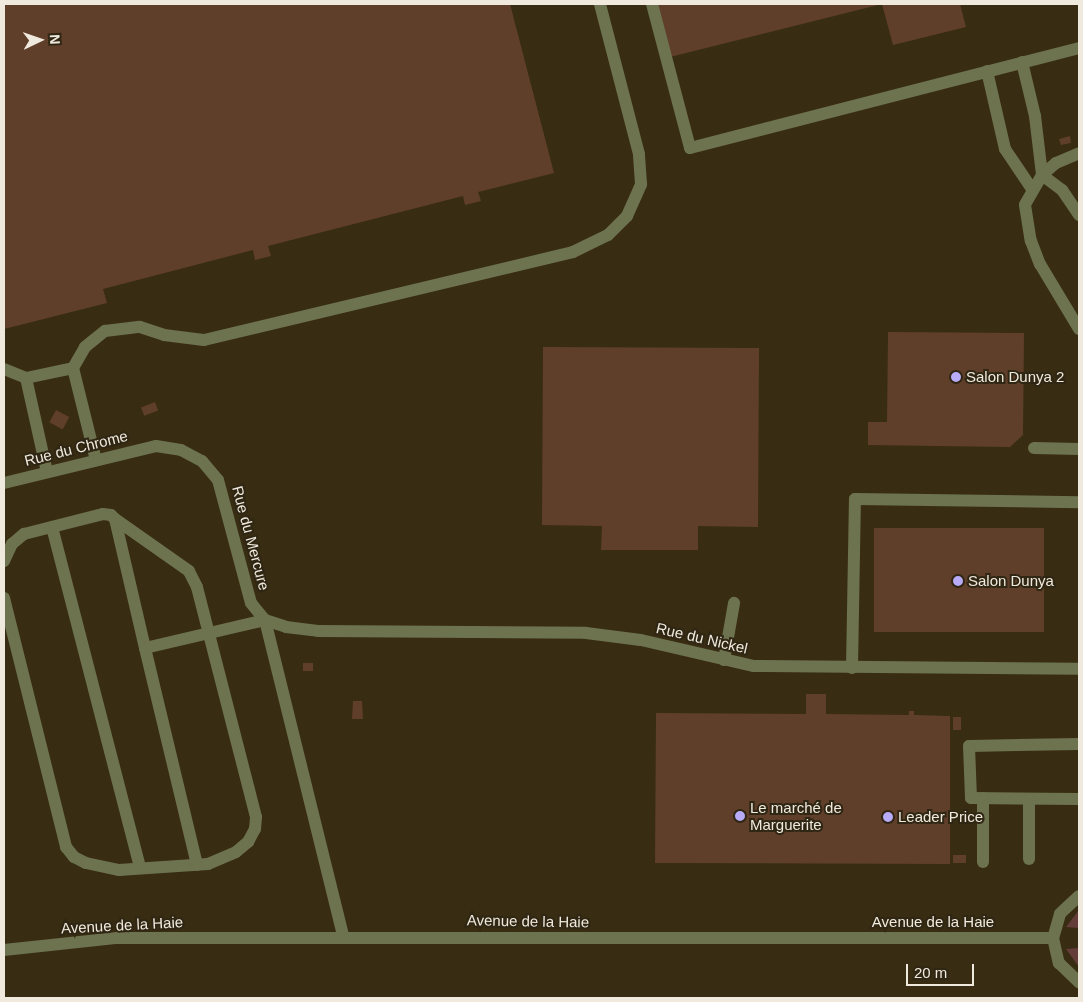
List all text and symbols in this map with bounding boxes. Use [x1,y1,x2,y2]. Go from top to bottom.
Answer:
north arrow [15,15,65,65]
text: N [47,34,63,45]
place label: Salon Dunya 2 [966,368,1064,386]
marker: Salon Dunya 2 [950,371,962,383]
street label: Rue du Chrome [22,426,130,470]
street label: Rue du Mercure [228,484,274,592]
place label: Salon Dunya [968,572,1054,590]
marker: Salon Dunya [952,575,964,587]
street label: Rue du Nickel [654,619,750,657]
place label: Le marché de Marguerite [750,798,842,833]
place label: Leader Price [898,808,983,826]
marker: Le marché de Marguerite [734,810,746,822]
marker: Leader Price [882,811,894,823]
street label: Avenue de la Haie [467,911,589,931]
street label: Avenue de la Haie [60,913,184,937]
street label: Avenue de la Haie [872,913,994,931]
scale bar [908,954,976,986]
text: 20 m [914,964,947,981]

